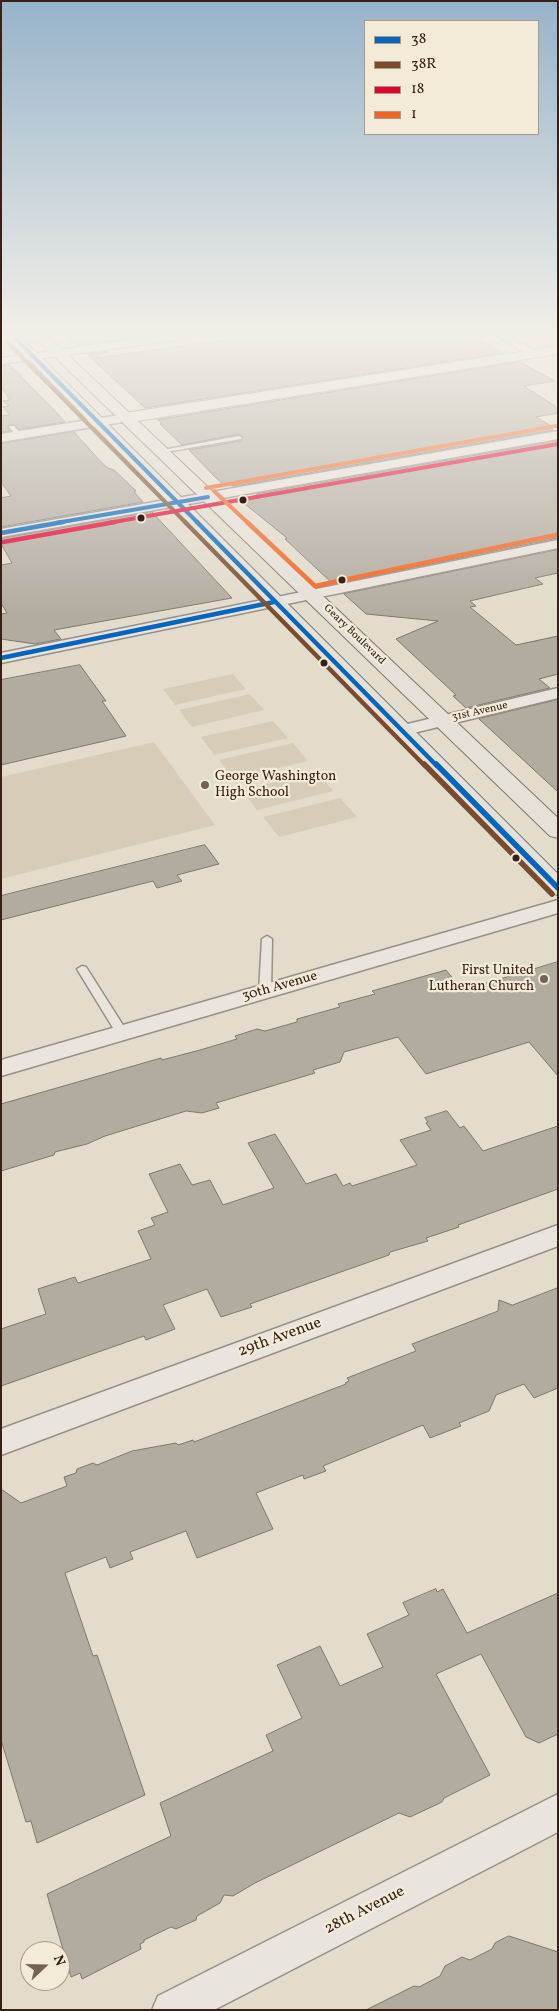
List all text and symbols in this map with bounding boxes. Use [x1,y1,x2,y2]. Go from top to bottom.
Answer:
legend [364,20,539,135]
text: 38 [411,29,426,50]
text: 38R [411,54,437,75]
text: 18 [411,79,424,100]
text: 1 [411,104,417,125]
unlabelled marker [238,495,248,505]
unlabelled marker [136,513,146,523]
unlabelled marker [337,575,347,585]
street label: Geary Boulevard [320,602,388,668]
unlabelled marker [319,658,329,668]
street label: 31st Avenue [451,699,509,725]
place label: George Washington High School [215,769,336,802]
marker: George Washington High School [199,779,211,791]
unlabelled marker [511,853,521,863]
place label: First United Lutheran Church [429,963,534,996]
street label: 30th Avenue [241,968,319,1006]
marker: First United Lutheran Church [538,973,550,985]
street label: 29th Avenue [236,1314,324,1362]
street label: 28th Avenue [322,1883,408,1939]
north arrow [20,1941,70,1991]
text: N [48,1953,69,1969]

